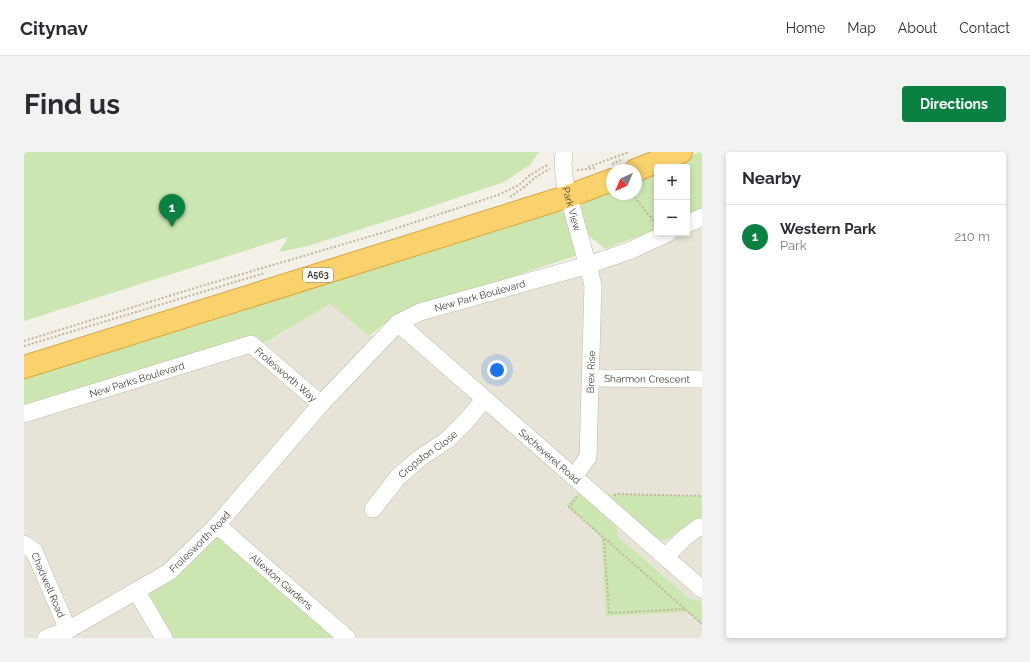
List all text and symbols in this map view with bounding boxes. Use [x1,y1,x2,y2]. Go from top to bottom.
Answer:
text: Citynav [20,17,88,39]
text: Home [786,20,825,36]
text: Map [847,20,876,36]
text: About [898,20,937,36]
text: Contact [959,20,1010,36]
button: Directions [902,86,1006,122]
text: Find us [24,88,120,121]
north arrow [606,164,642,200]
map controls [654,164,690,236]
button: + [654,164,690,200]
text: Nearby [742,168,801,188]
street label: Park View [561,185,583,232]
pin: 1 [159,194,185,227]
button: − [654,200,690,236]
text: Western Park [780,220,876,238]
text: 1 [752,229,758,244]
text: 210 m [954,229,990,244]
text: Park [780,238,807,253]
road number: A563 [303,268,333,282]
street label: New Park Boulevard [433,277,527,313]
street label: Frolesworth Way [253,345,320,404]
street label: Brex Rise [585,350,597,393]
street label: New Parks Boulevard [88,359,186,399]
your location [487,360,507,380]
street label: Sharmon Crescent [604,373,691,384]
street label: Sacheverel Road [517,426,583,486]
street label: Cropston Close [396,428,459,480]
street label: Frolesworth Road [167,509,232,574]
street label: Chadwell Road [30,550,67,619]
street label: Allexton Gardens [248,551,316,612]

